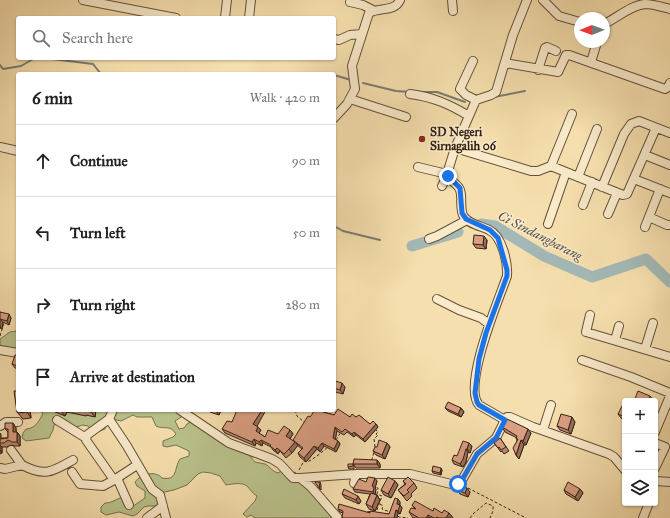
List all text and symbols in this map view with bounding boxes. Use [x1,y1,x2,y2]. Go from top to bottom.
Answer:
north arrow [574,12,610,48]
search box [16,16,336,60]
icon: search [30,27,52,49]
text: Search here [62,29,133,47]
text: 6 min [32,88,73,109]
text: Walk · 420 m [250,90,320,106]
place label: SD Negeri Sirnagalih 06 [430,125,497,154]
marker: SD Negeri Sirnagalih 06 [417,134,427,144]
icon: ahead [32,150,54,172]
text: Continue [70,152,128,170]
text: 90 m [292,153,320,169]
route end [439,167,457,185]
water label: Ci Sindangbarang [495,208,586,265]
icon: left [32,222,54,244]
text: Turn left [70,224,126,242]
text: 50 m [293,225,320,241]
icon: right [32,294,54,316]
text: Turn right [70,296,135,314]
text: 280 m [285,297,320,313]
icon: arrive [32,366,54,388]
text: Arrive at destination [70,368,195,386]
map controls [622,398,658,506]
button: + [622,398,658,434]
button: − [622,434,658,470]
button: layers [622,470,658,506]
route start [449,475,467,493]

